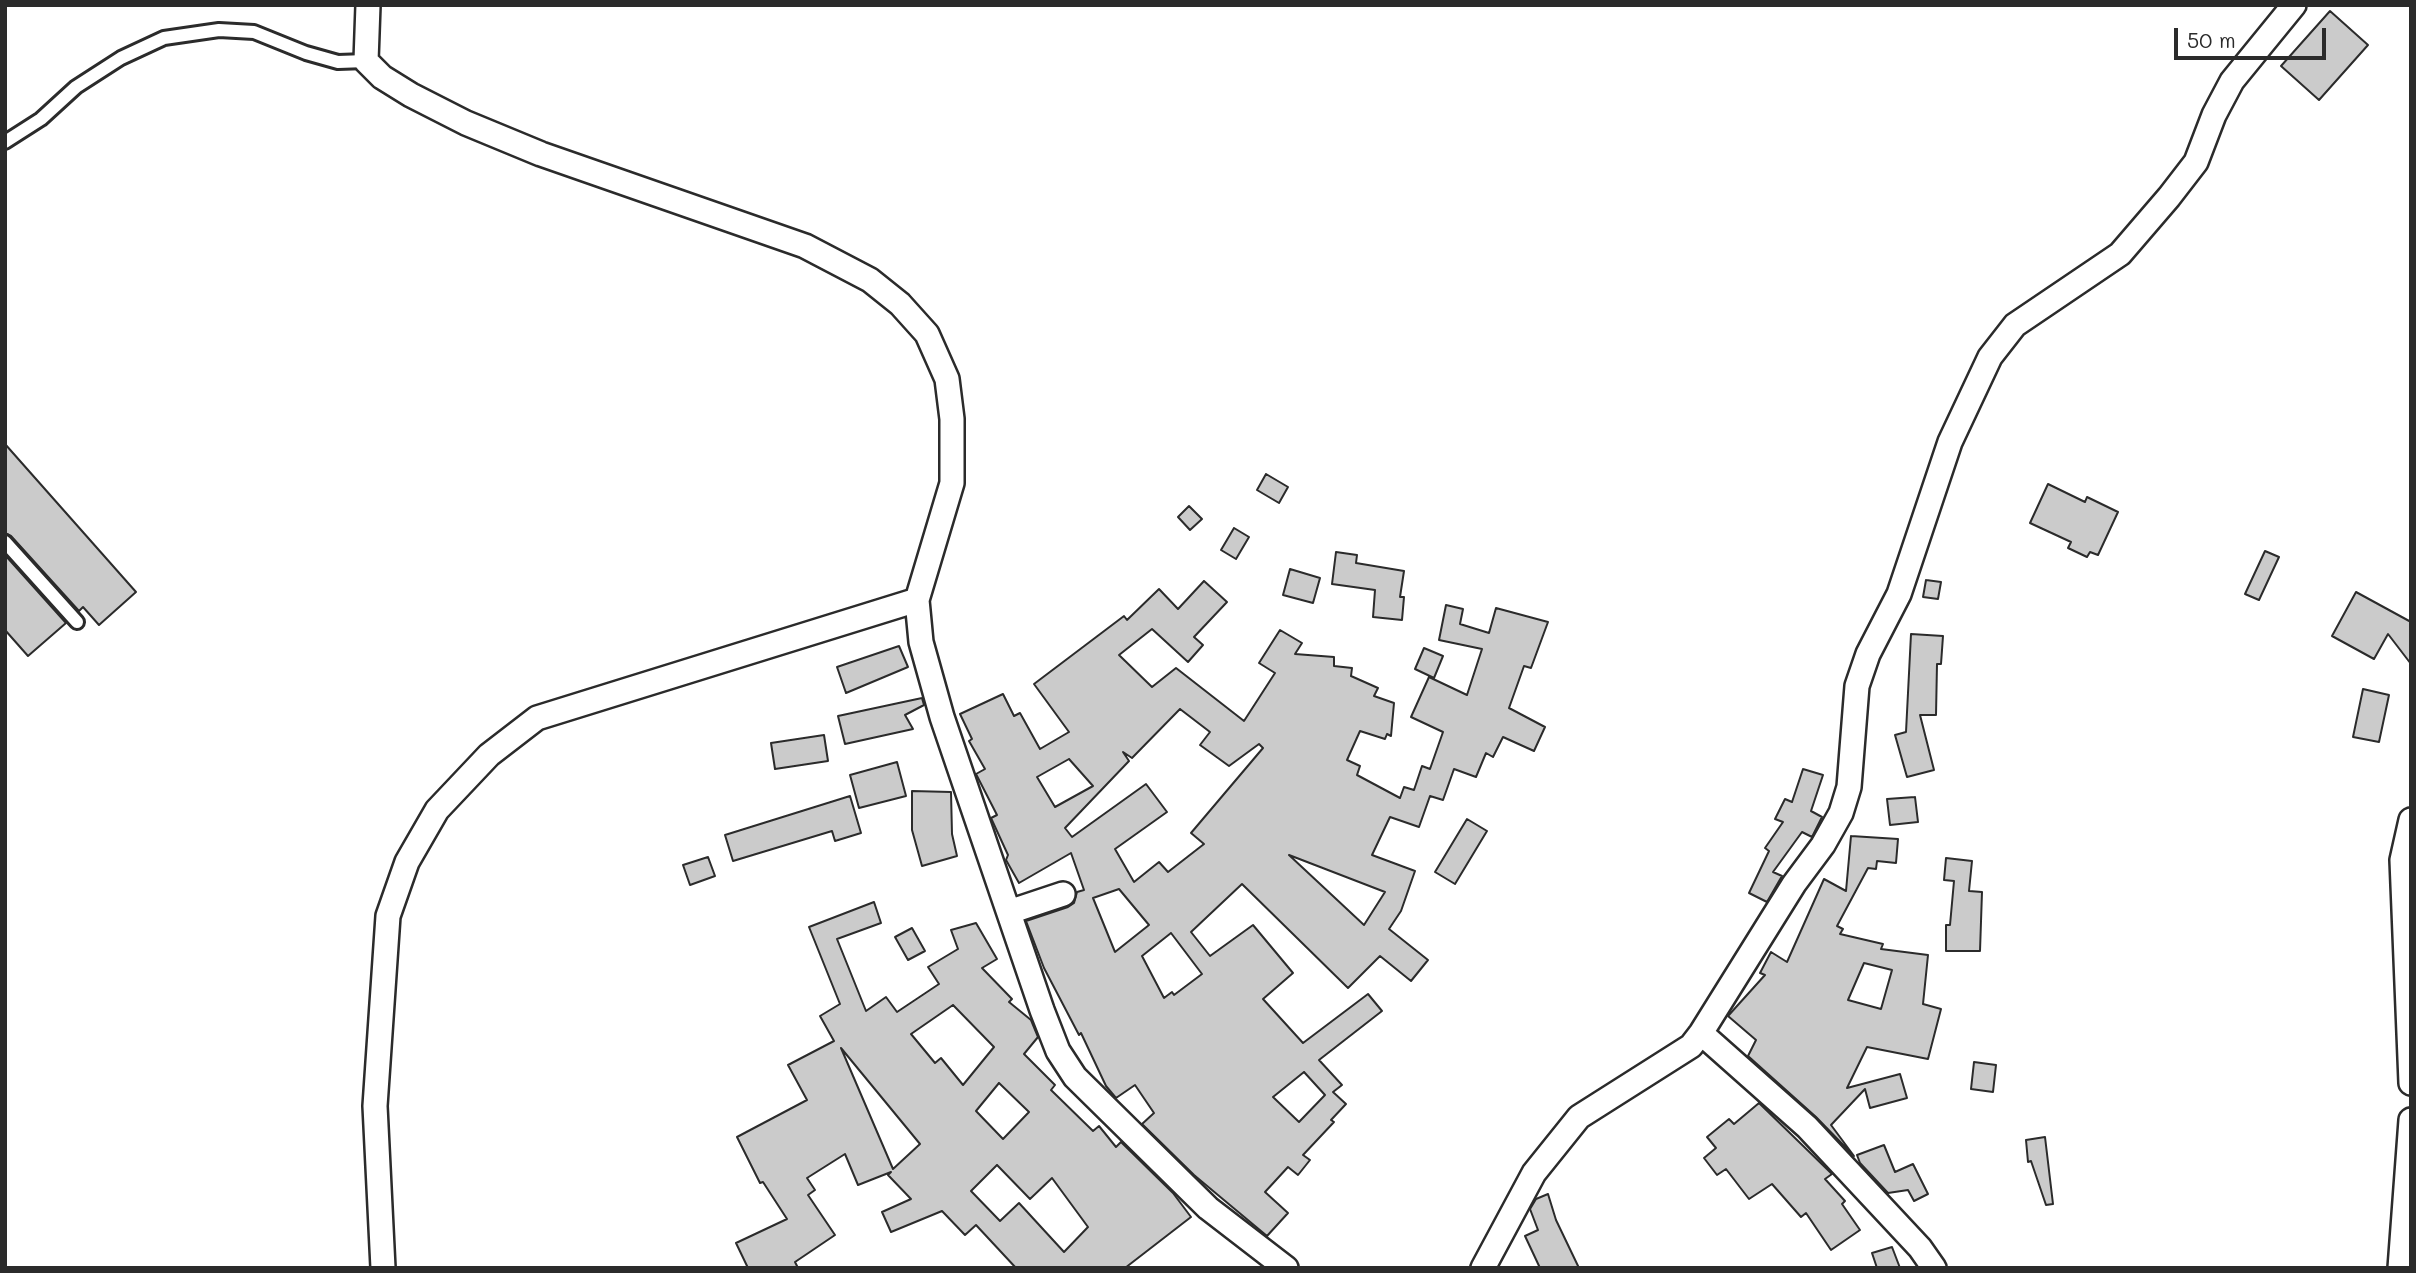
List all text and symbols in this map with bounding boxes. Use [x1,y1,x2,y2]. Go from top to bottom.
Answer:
scale bar [2178,14,2330,58]
text: 50 m [2187,26,2236,53]

